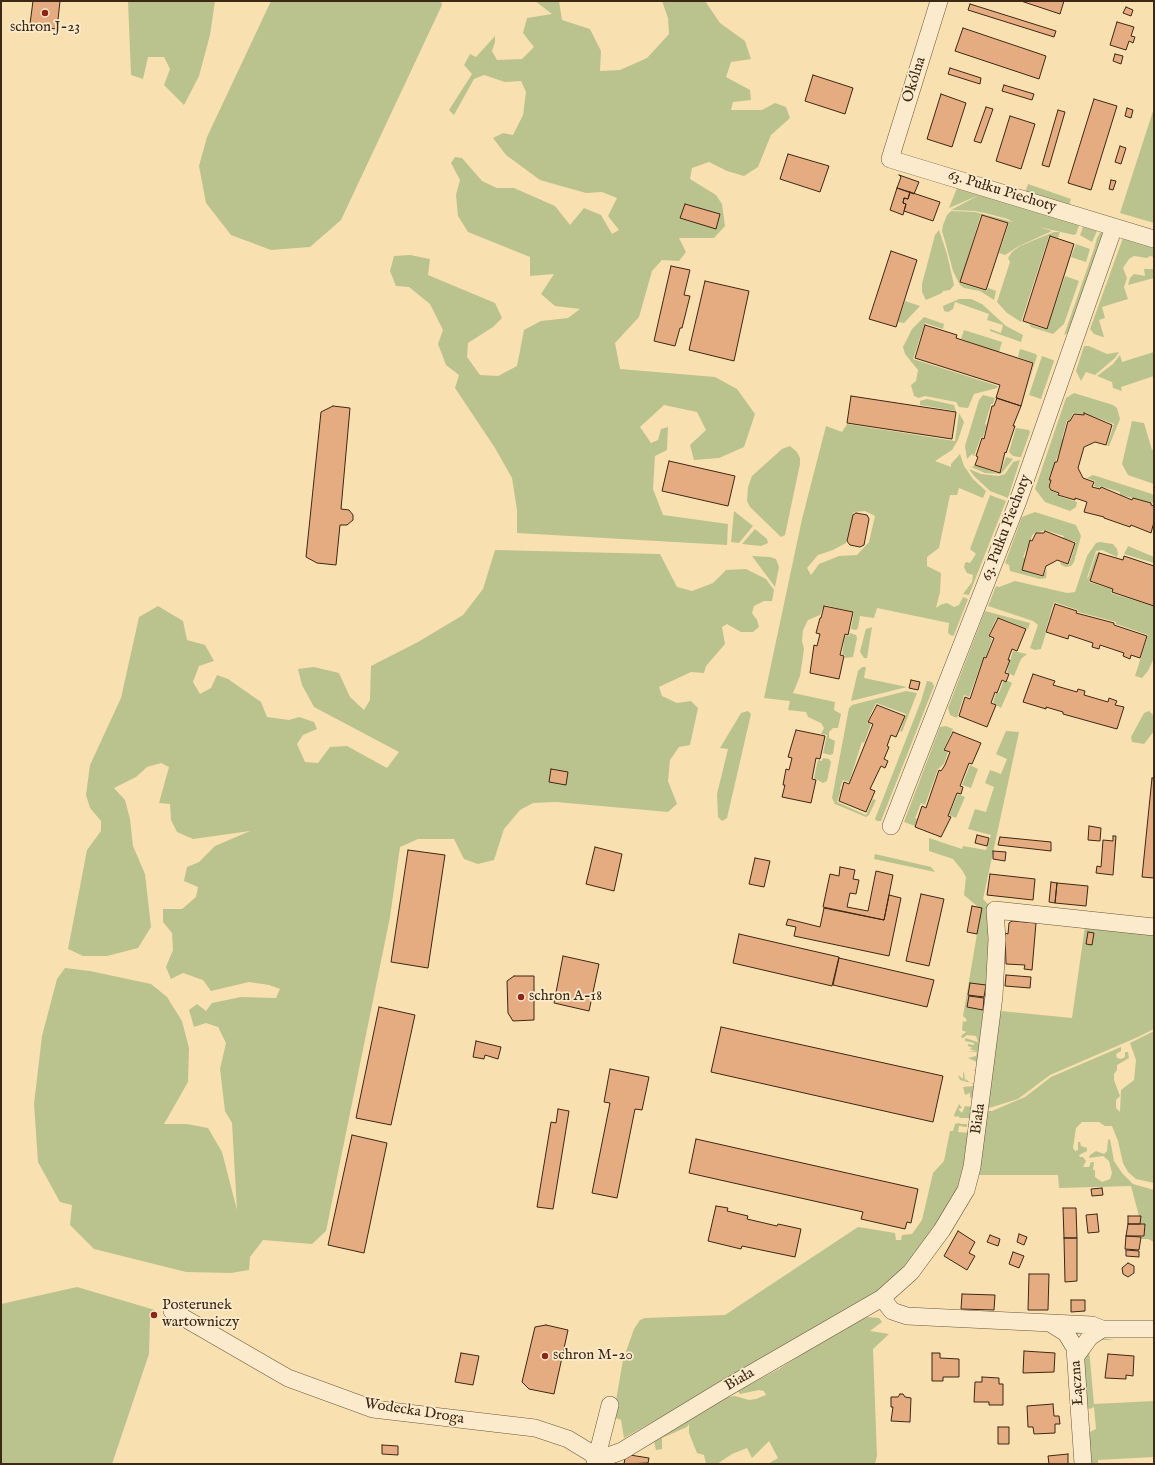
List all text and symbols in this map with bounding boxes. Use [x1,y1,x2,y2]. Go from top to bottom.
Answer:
marker: schron J-23 [40,8,50,18]
place label: schron J-23 [10,19,80,37]
street label: Okólna [900,55,930,105]
street label: 63. Pułku Piechoty [946,167,1058,217]
street label: 63. Pułku Piechoty [978,472,1036,584]
place label: schron A-18 [529,988,602,1006]
marker: schron A-18 [516,992,526,1002]
street label: Biała [968,1102,990,1136]
place label: Posterunek wartowniczy [162,1297,239,1332]
marker: Posterunek wartowniczy [149,1310,159,1320]
place label: schron M-20 [553,1347,633,1365]
marker: schron M-20 [540,1351,550,1361]
street label: Łączna [1067,1360,1089,1406]
street label: Biała [722,1364,758,1396]
street label: Wodecka Droga [363,1395,465,1429]

